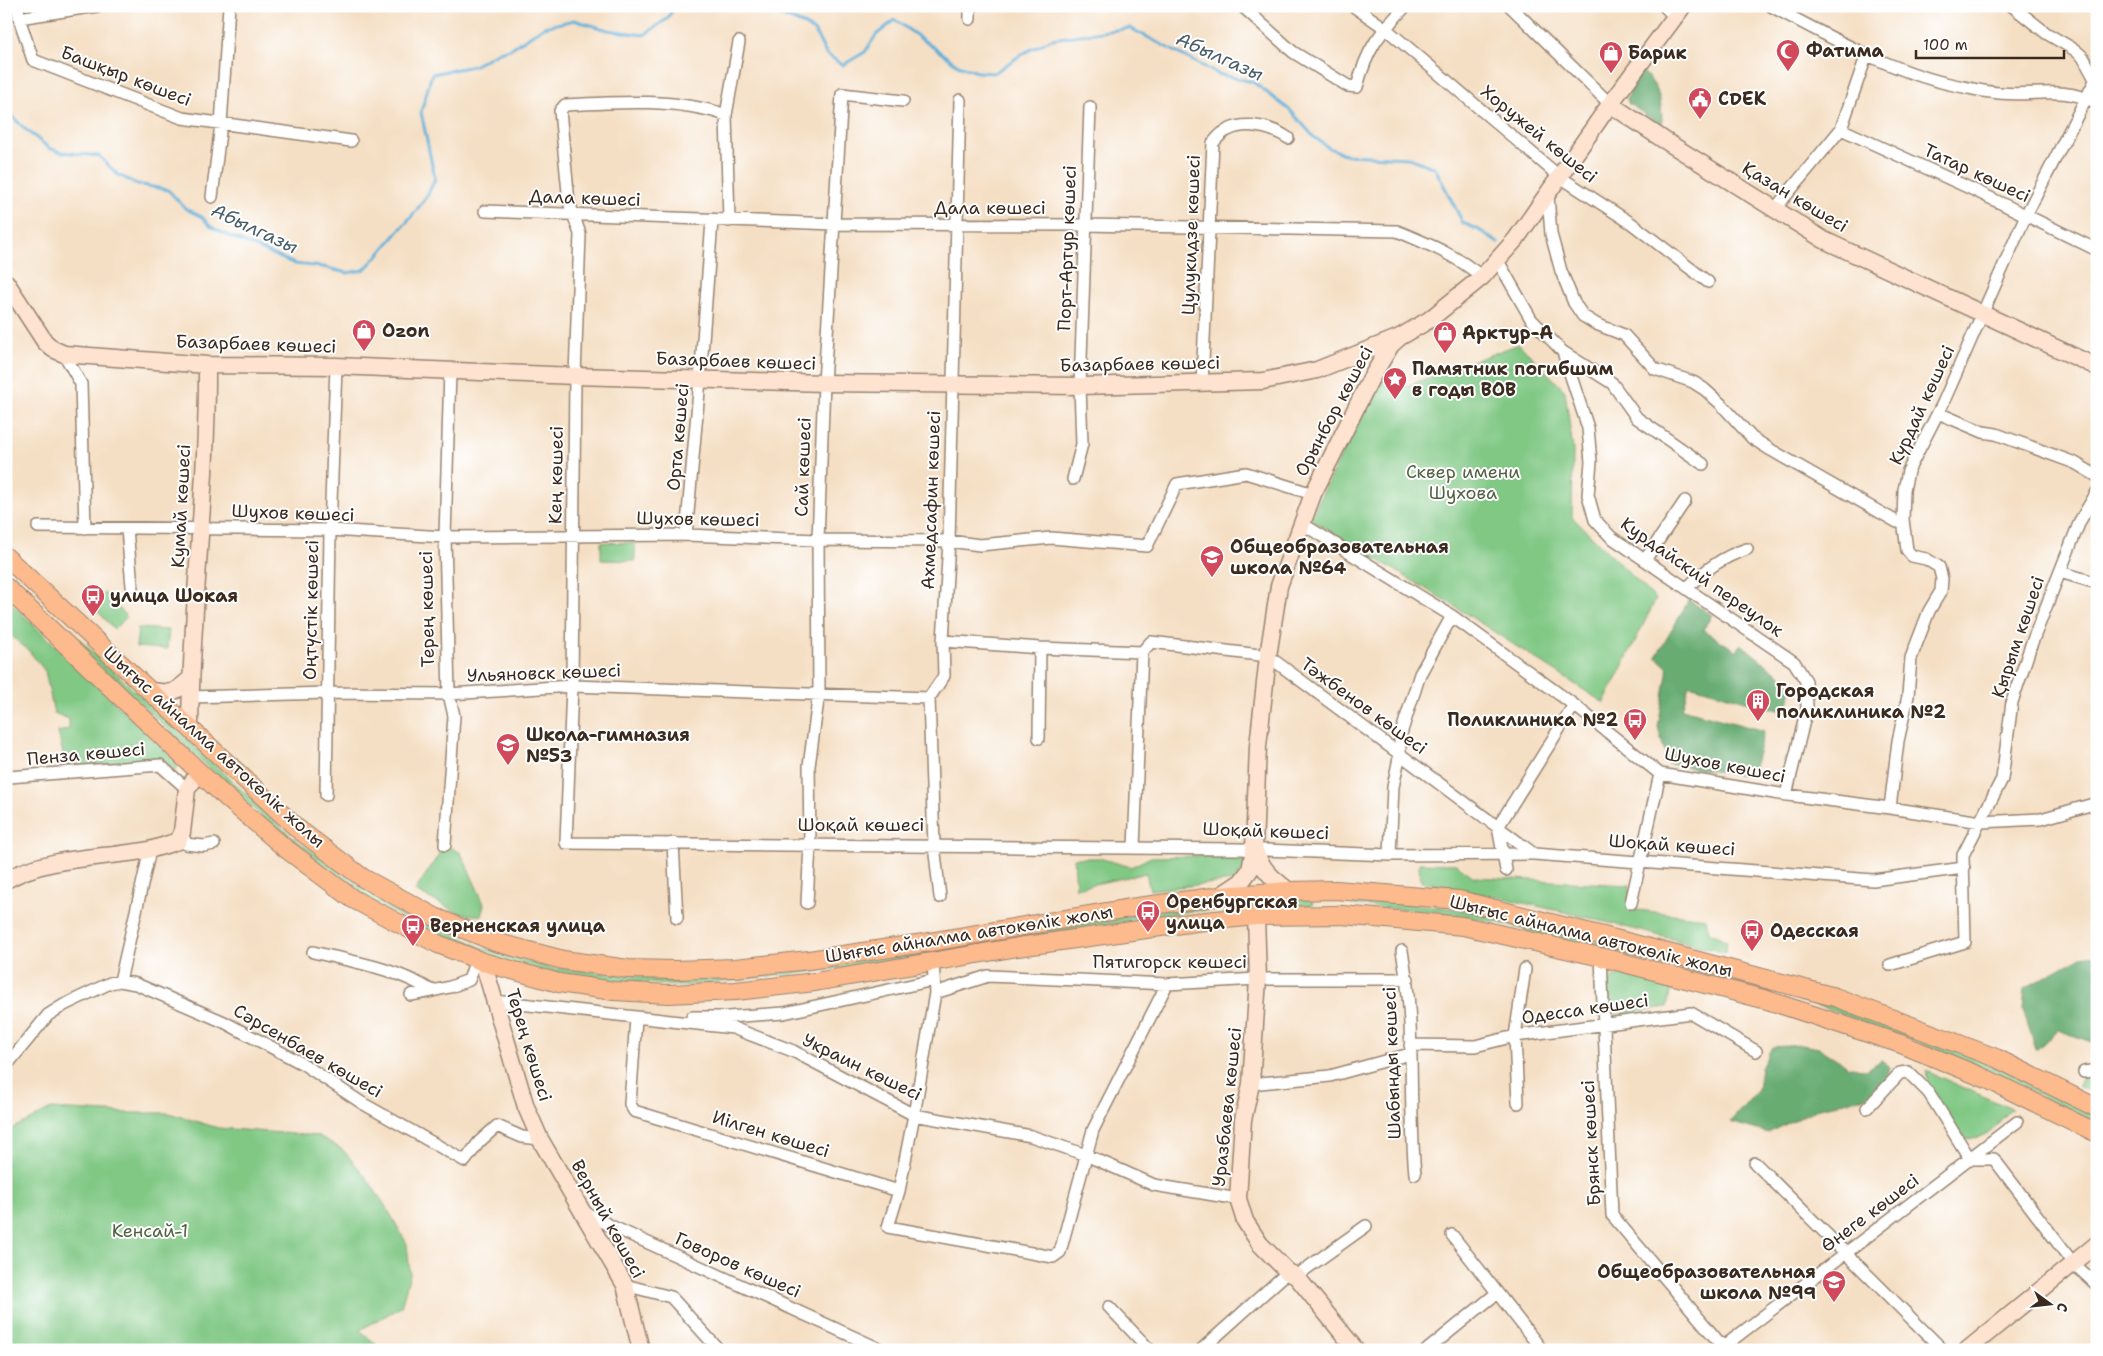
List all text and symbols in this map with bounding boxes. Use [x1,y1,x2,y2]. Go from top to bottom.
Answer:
water label: Абылгазы [1172,26,1267,87]
scale bar [1916,28,2063,60]
text: 100 m [1923,35,1968,55]
mosque icon: Фатима [1775,38,1801,72]
place label: Фатима [1806,39,1885,63]
street label: Башқыр көшесі [57,40,195,112]
shop icon: Барик [1598,40,1624,74]
place label: Барик [1628,41,1687,65]
street label: Хоружей көшесі [1476,80,1602,188]
public building icon: CDEK [1687,86,1713,120]
place label: CDEK [1718,87,1767,111]
street label: Татар көшесі [1920,138,2034,208]
street label: Цулукидзе көшесі [1176,154,1206,316]
street label: Қазан көшесі [1738,156,1852,238]
street label: Порт-Артур көшесі [1052,165,1082,331]
street label: Дала көшесі [529,184,641,212]
street label: Дала көшесі [934,196,1046,220]
water label: Абылгазы [207,197,302,259]
shop icon: Ozon [351,318,377,352]
place label: Ozon [382,319,429,343]
shop icon: Арктур-А [1432,320,1458,354]
place label: Арктур-А [1462,321,1553,345]
street label: Базарбаев көшесі [175,329,337,359]
street label: Орынбор көшесі [1289,341,1379,481]
street label: Күрдай көшесі [1884,341,1960,469]
street label: Базарбаев көшесі [655,346,817,376]
street label: Базарбаев көшесі [1059,351,1221,377]
place label: Памятник погибшим в годы ВОВ [1412,357,1614,402]
place icon: Памятник погибшим в годы ВОВ [1382,366,1408,400]
street label: Орта көшесі [661,382,695,492]
street label: Ахмедсафин көшесі [916,410,946,590]
street label: Сай көшесі [789,417,817,517]
street label: Кең көшесі [543,426,569,524]
street label: Кумай көшесі [166,443,196,569]
park label: Сквер имени Шухова [1406,460,1520,505]
street label: Шухов көшесі [231,499,355,527]
street label: Шухов көшесі [636,506,760,532]
street label: Курдайский переулок [1616,512,1789,643]
place label: Общеобразовательная школа №64 [1230,535,1449,580]
street label: Оңтүстік көшесі [298,540,324,680]
school or university icon: Общеобразовательная школа №64 [1199,544,1225,578]
street label: Терең көшесі [414,550,440,668]
street label: Қырым көшесі [1986,573,2050,701]
bus stop icon: улица Шокая [80,583,106,617]
place label: улица Шокая [110,584,238,608]
street label: Шығыс айналма автокөлік жолы [98,641,330,853]
street label: Тәжбенов көшесі [1296,652,1432,760]
street label: Ульяновск көшесі [466,658,622,688]
place label: Городская поликлиника №2 [1776,679,1946,724]
building icon: Городская поликлиника №2 [1745,688,1771,722]
bus stop icon: Поликлиника №2 [1622,707,1648,741]
place label: Поликлиника №2 [1447,708,1618,732]
place label: Школа-гимназия №53 [526,723,690,768]
school or university icon: Школа-гимназия №53 [495,732,521,766]
street label: Пенза көшесі [26,737,146,771]
street label: Шухов көшесі [1662,741,1788,789]
street label: Шоқай көшесі [798,813,924,837]
street label: Шоқай көшесі [1202,817,1330,845]
street label: Шоқай көшесі [1608,829,1736,861]
street label: Шығыс айналма автокөлік жолы [1447,889,1735,983]
place label: Оренбургская улица [1166,890,1298,935]
street label: Шығыс айналма автокөлік жолы [823,899,1115,969]
bus stop icon: Оренбургская улица [1135,899,1161,933]
bus stop icon: Верненская улица [400,913,426,947]
place label: Верненская улица [430,914,606,938]
bus stop icon: Одесская [1739,918,1765,952]
place label: Одесская [1770,919,1859,943]
street label: Пятигорск көшесі [1093,950,1247,974]
street label: Терең көшесі [500,986,558,1104]
street label: Шабынды көшесі [1377,986,1407,1140]
street label: Одесса көшесі [1520,988,1650,1030]
street label: Сәрсенбаев көшесі [229,999,387,1103]
street label: Уразбаева көшесі [1207,1026,1247,1188]
street label: Украин көшесі [798,1028,926,1106]
street label: Брянск көшесі [1576,1079,1606,1207]
street label: Иілген көшесі [709,1105,833,1163]
street label: Верный көшесі [566,1155,650,1283]
street label: Өнеге көшесі [1816,1168,1924,1258]
park label: Кенсай-1 [112,1219,188,1243]
street label: Говоров көшесі [671,1227,805,1303]
place label: Общеобразовательная школа №99 [1597,1260,1816,1305]
school or university icon: Общеобразовательная школа №99 [1821,1269,1847,1303]
north arrow [2026,1278,2076,1328]
text: С [2053,1301,2072,1314]

